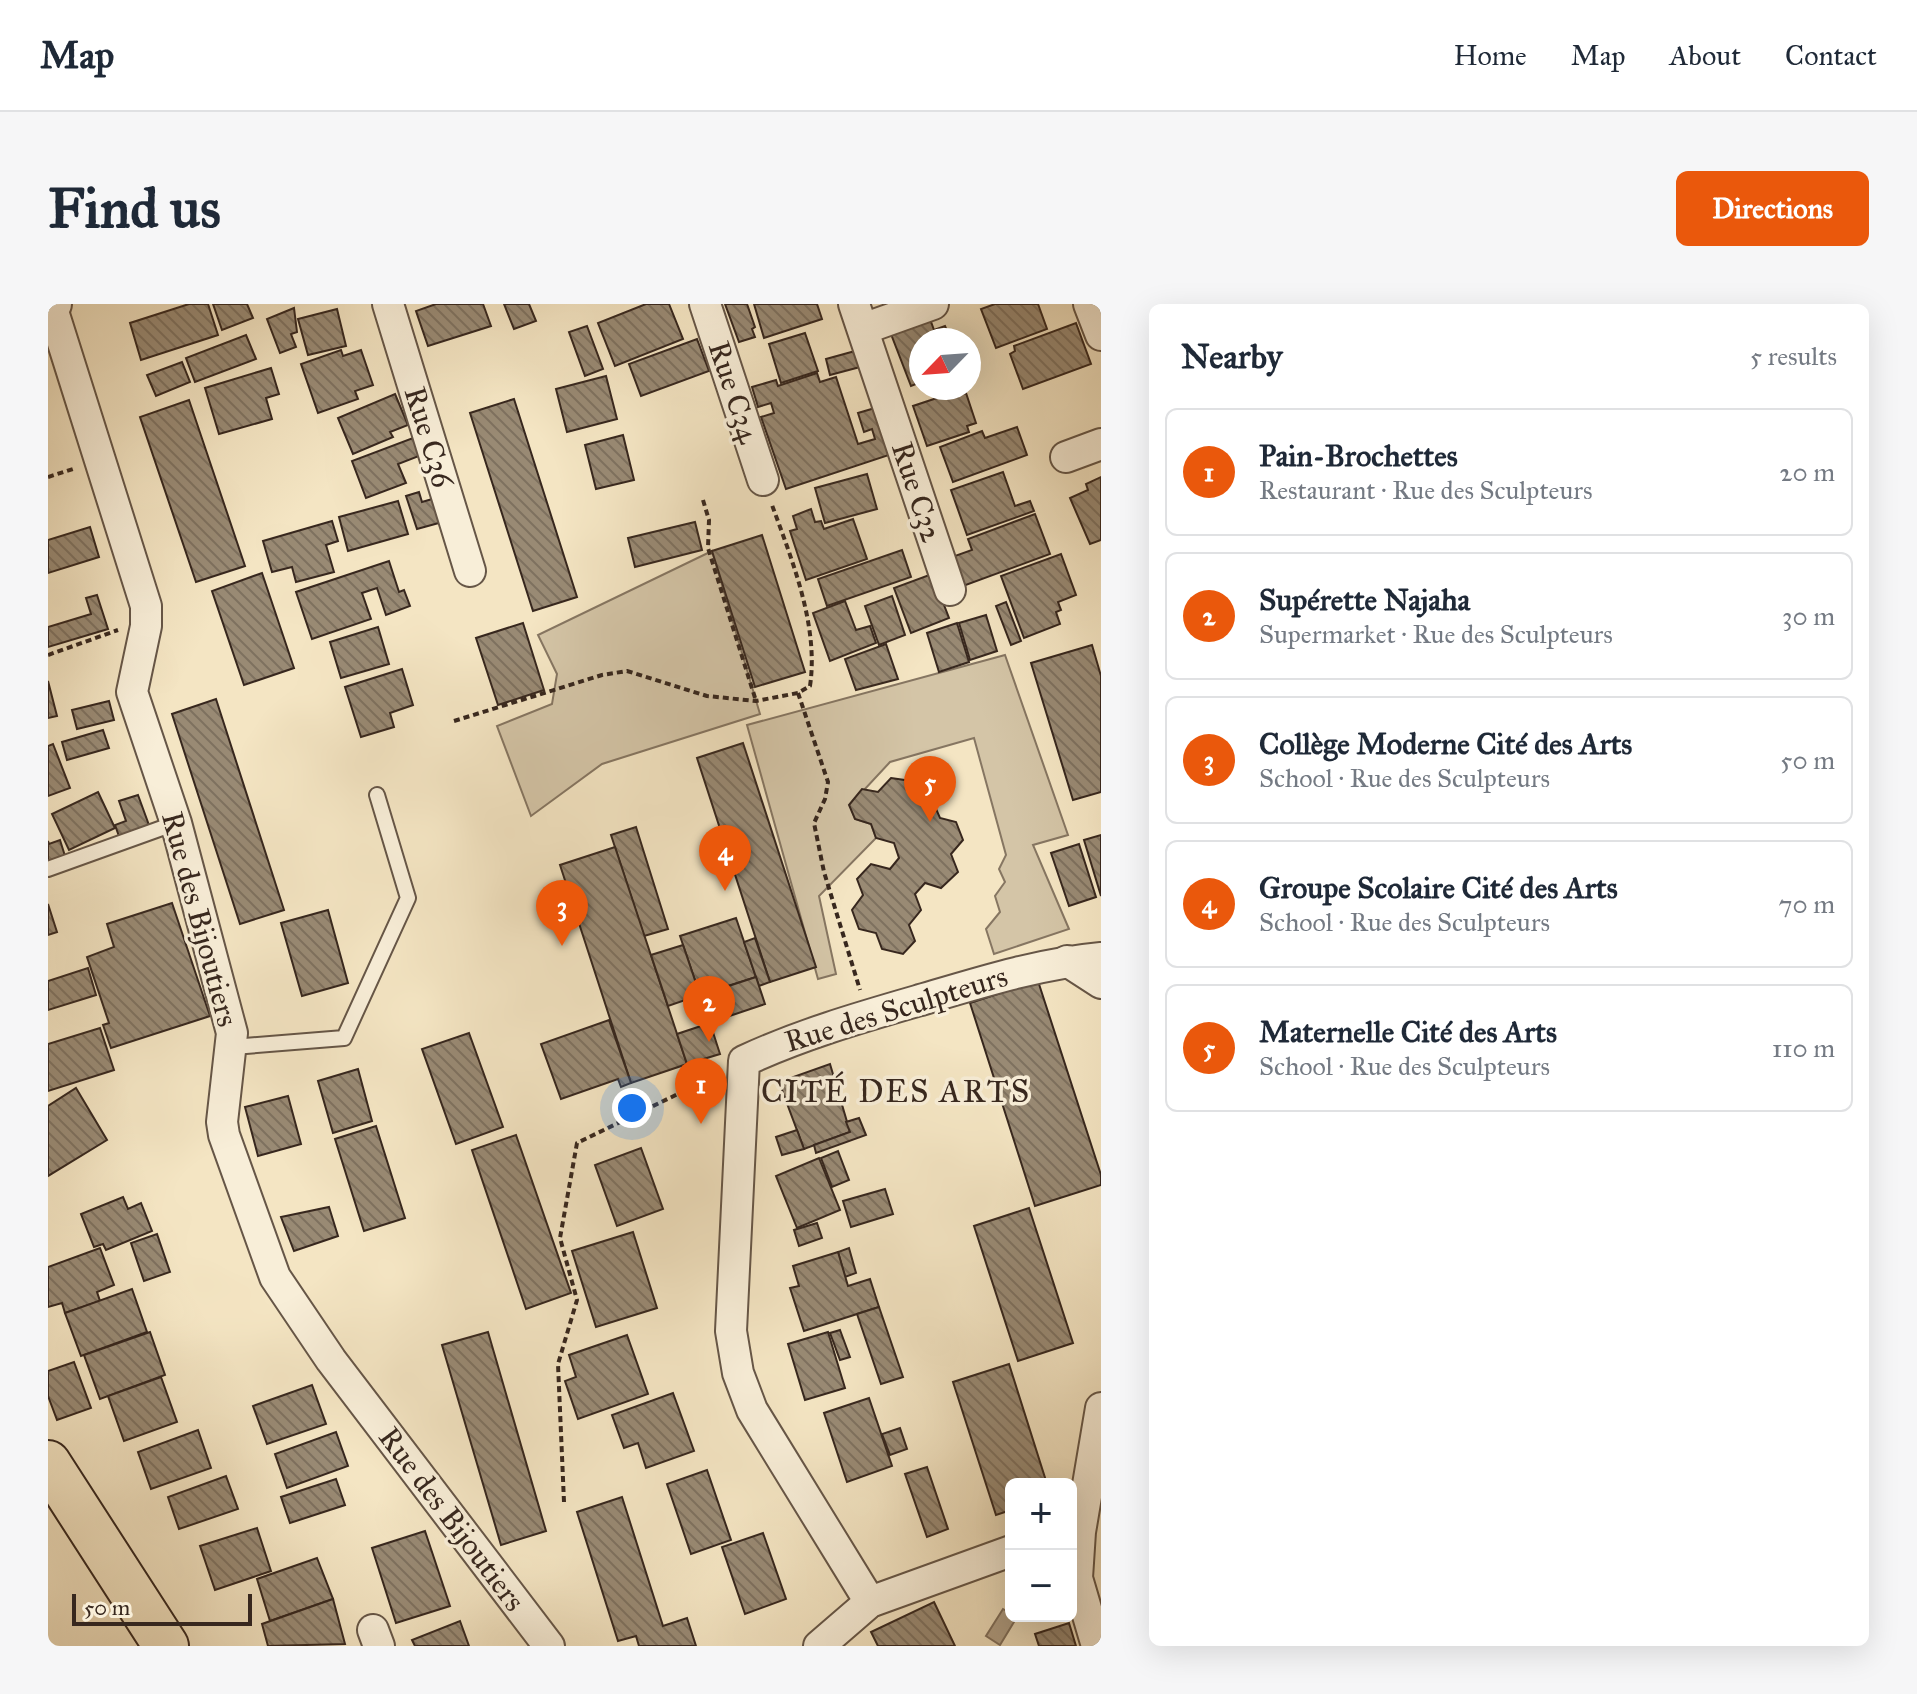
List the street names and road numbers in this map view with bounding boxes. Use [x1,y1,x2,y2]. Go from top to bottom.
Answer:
street label: Rue C34 [701,337,768,449]
street label: Rue C36 [397,382,462,493]
street label: Rue C32 [884,437,950,547]
street label: Rue des Bijoutiers [154,808,246,1030]
street label: Rue des Sculpteurs [780,958,1012,1060]
street label: Rue des Bijoutiers [371,1420,533,1618]

